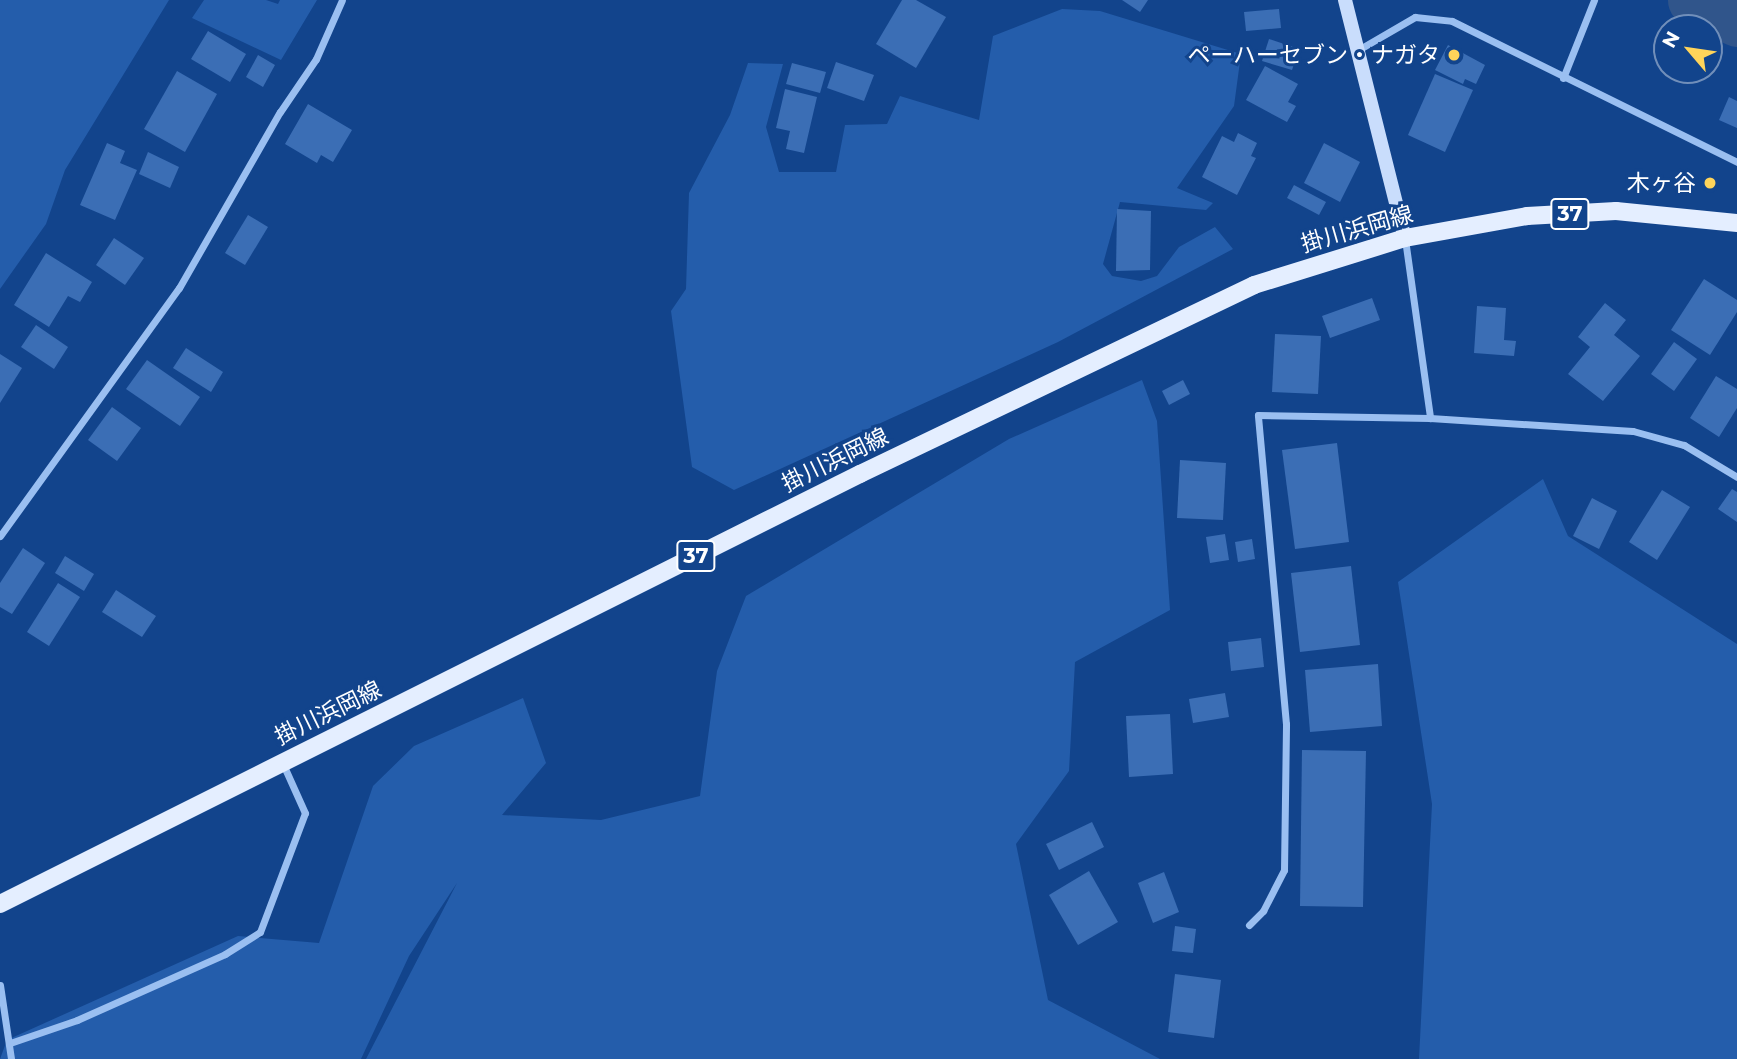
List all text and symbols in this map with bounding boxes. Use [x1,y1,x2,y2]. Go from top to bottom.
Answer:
north arrow [1653,14,1723,84]
text: N [1657,27,1685,52]
place label: ペーハーセブン・ナガタ [1187,41,1440,69]
marker: ペーハーセブン・ナガタ [1446,47,1462,63]
place label: 木ヶ谷 [1627,169,1696,197]
marker: 木ヶ谷 [1702,175,1718,191]
road number: 37 [1549,196,1591,232]
street label: 掛川浜岡線 [1298,200,1416,258]
street label: 掛川浜岡線 [777,422,893,498]
road number: 37 [675,538,717,574]
street label: 掛川浜岡線 [270,675,386,751]

